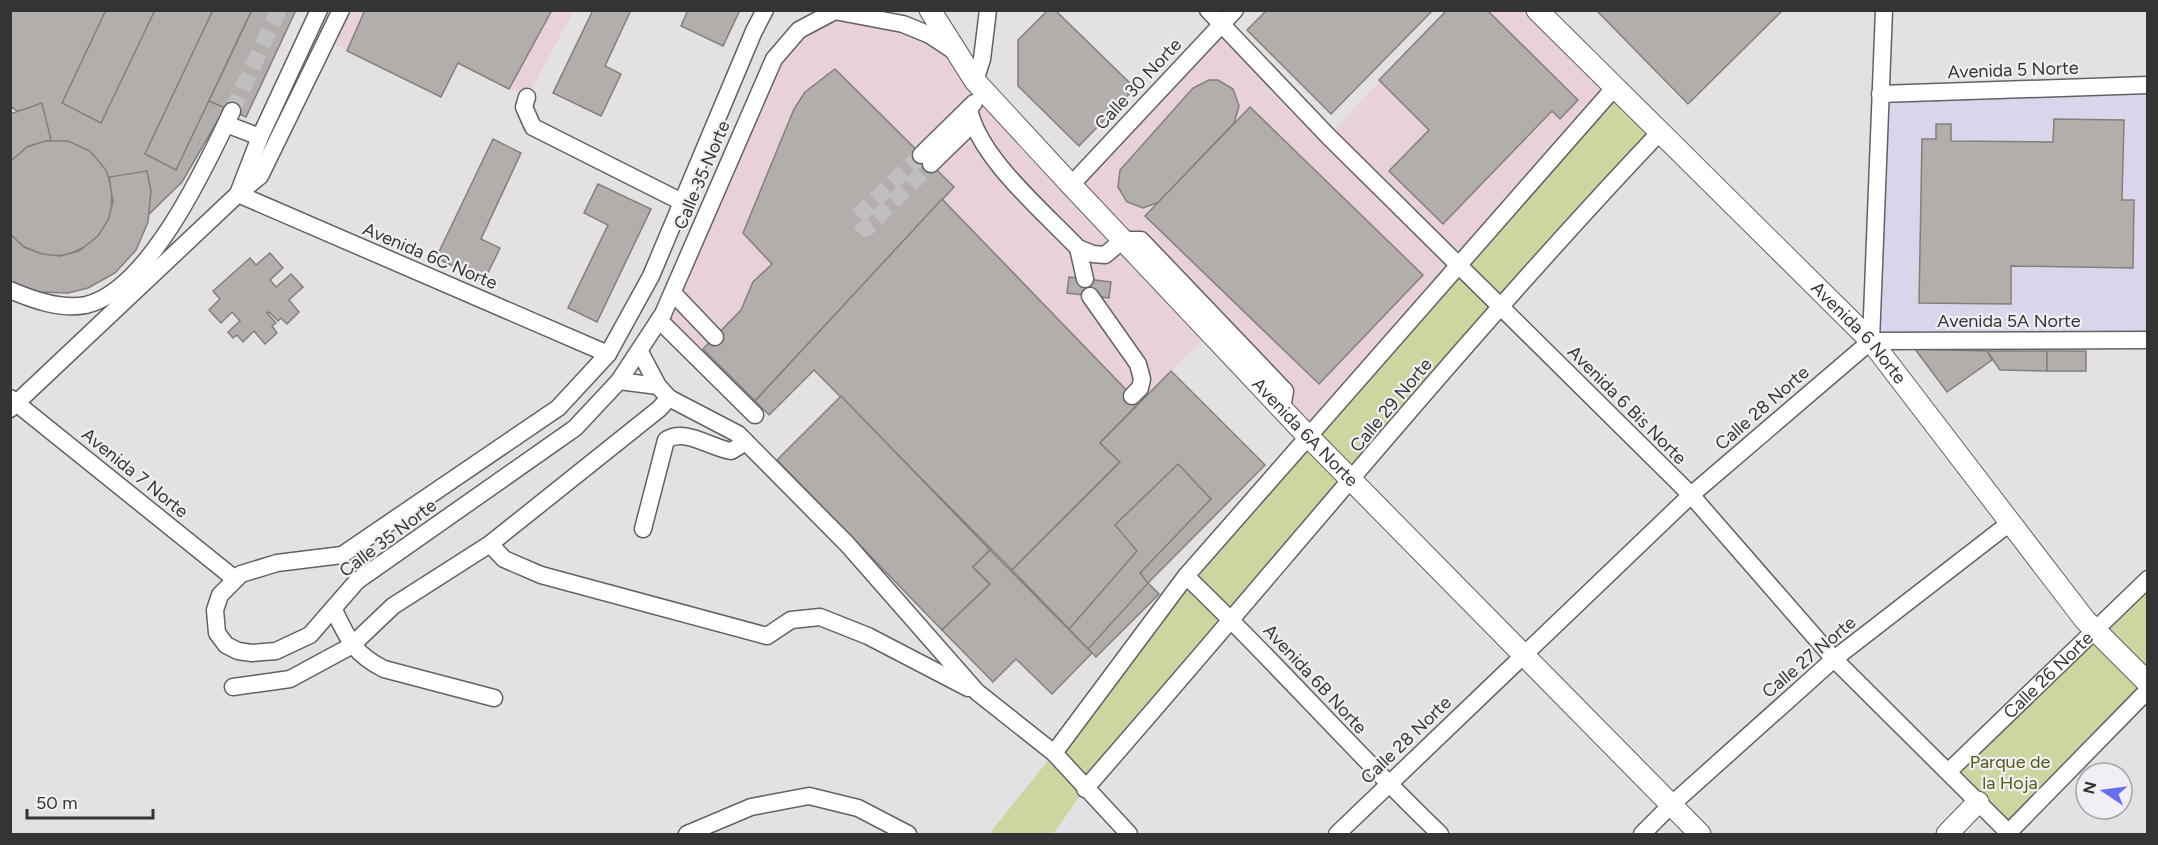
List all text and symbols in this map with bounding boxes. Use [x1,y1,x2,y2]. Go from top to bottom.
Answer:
street label: Calle 30 Norte [1090,34,1186,134]
street label: Avenida 5 Norte [1947,57,2079,83]
street label: Calle 35 Norte [669,117,735,233]
street label: Avenida 6C Norte [359,218,501,294]
street label: Avenida 6 Norte [1807,277,1911,389]
street label: Avenida 5A Norte [1937,310,2081,332]
street label: Avenida 6 Bis Norte [1563,341,1691,469]
street label: Calle 29 Norte [1345,353,1437,457]
street label: Calle 28 Norte [1711,361,1813,455]
street label: Avenida 6A Norte [1247,373,1363,492]
street label: Avenida 7 Norte [77,423,193,523]
street label: Calle 35 Norte [335,494,441,582]
street label: Calle 27 Norte [1758,611,1860,703]
street label: Avenida 6B Norte [1259,620,1372,739]
street label: Calle 26 Norte [1999,627,2098,723]
street label: Calle 28 Norte [1356,691,1456,789]
park label: Parque de la Hoja [1970,751,2050,794]
north arrow [2074,761,2134,821]
text: N [2079,780,2101,796]
scale bar [27,782,153,820]
text: 50 m [36,792,78,814]

